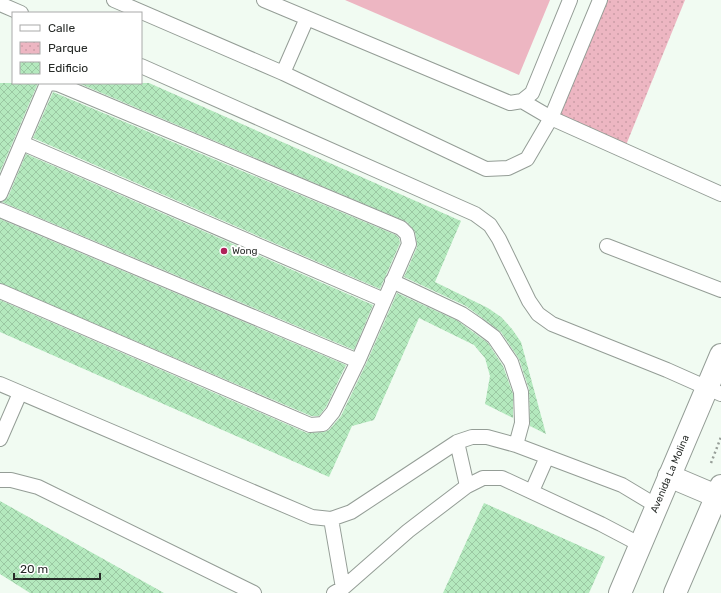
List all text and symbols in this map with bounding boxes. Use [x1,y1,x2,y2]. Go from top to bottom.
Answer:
legend [12,12,142,84]
text: Calle [48,21,75,35]
text: Parque [48,41,88,55]
text: Edificio [48,61,88,75]
place label: Wong [232,245,258,257]
marker: Wong [219,246,229,256]
street label: Avenida La Molina [648,433,692,515]
scale bar [14,555,100,581]
text: 20 m [20,562,48,576]

